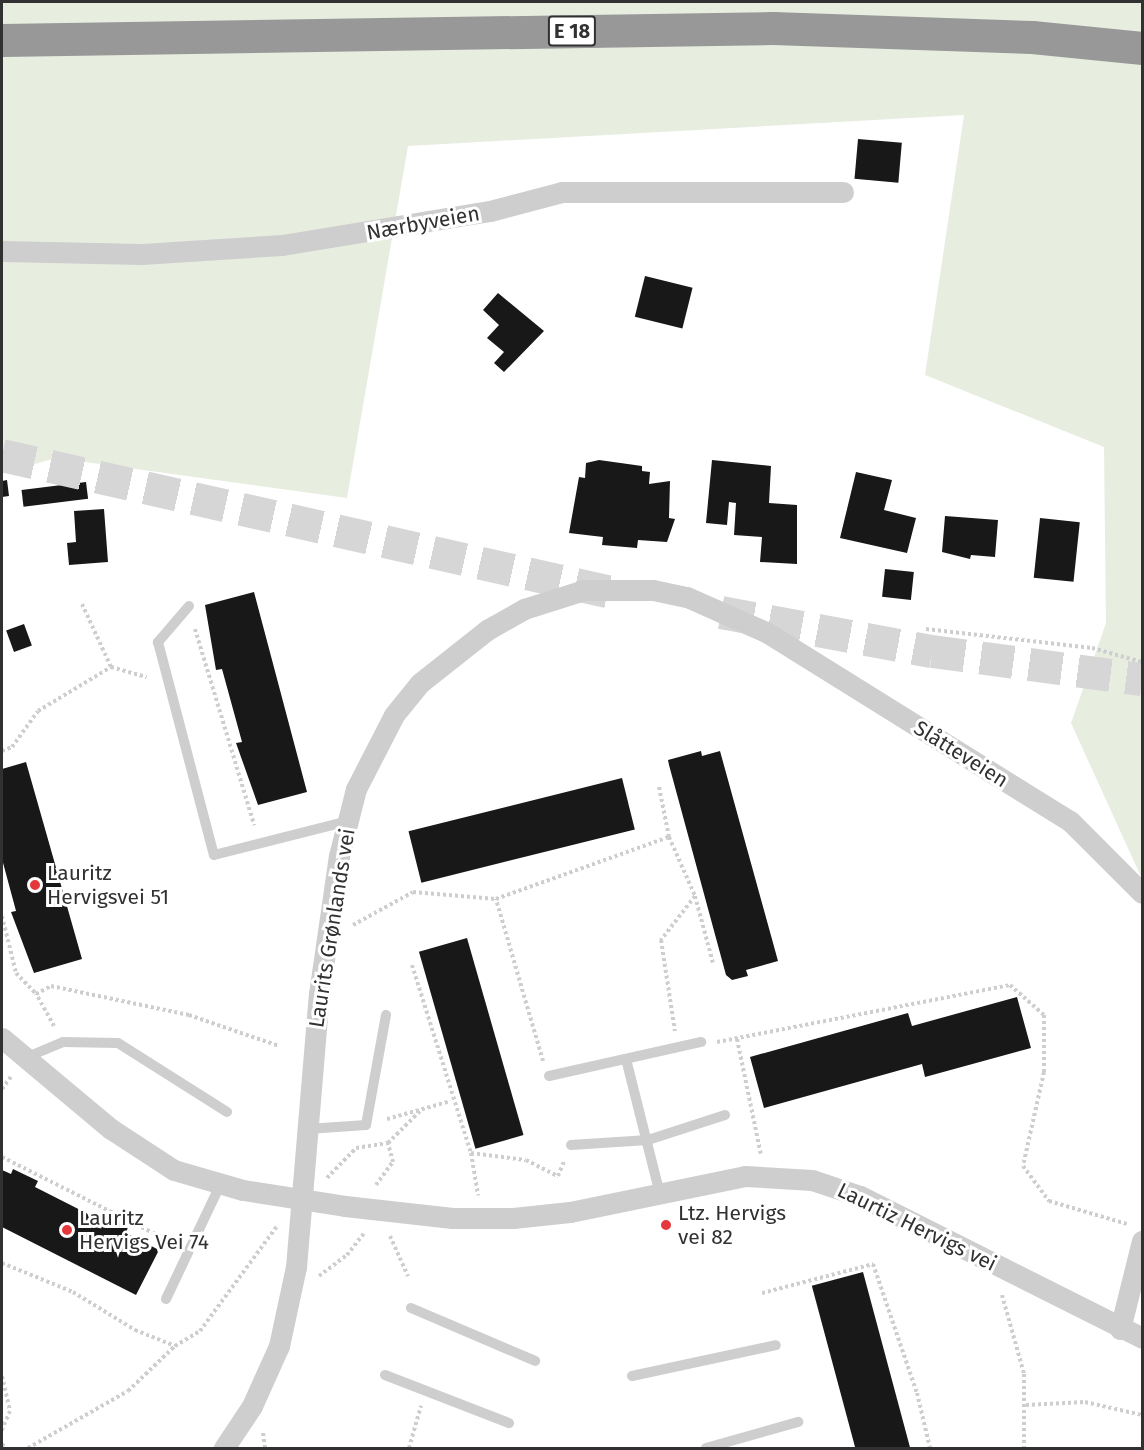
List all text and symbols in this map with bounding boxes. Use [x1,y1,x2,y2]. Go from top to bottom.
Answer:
road number: E 18 [546,14,598,48]
street label: Nærbyveien [364,201,482,245]
street label: Slåtteveien [909,715,1013,793]
street label: Laurits Grønlands vei [304,827,360,1029]
place label: Lauritz Hervigsvei 51 [47,860,169,910]
marker: Lauritz Hervigsvei 51 [28,878,42,892]
street label: Laurtiz Hervigs vei [833,1178,1001,1276]
place label: Ltz. Hervigs vei 82 [678,1200,786,1250]
place label: Lauritz Hervigs Vei 74 [79,1205,209,1255]
marker: Ltz. Hervigs vei 82 [659,1218,673,1232]
marker: Lauritz Hervigs Vei 74 [60,1223,74,1237]

